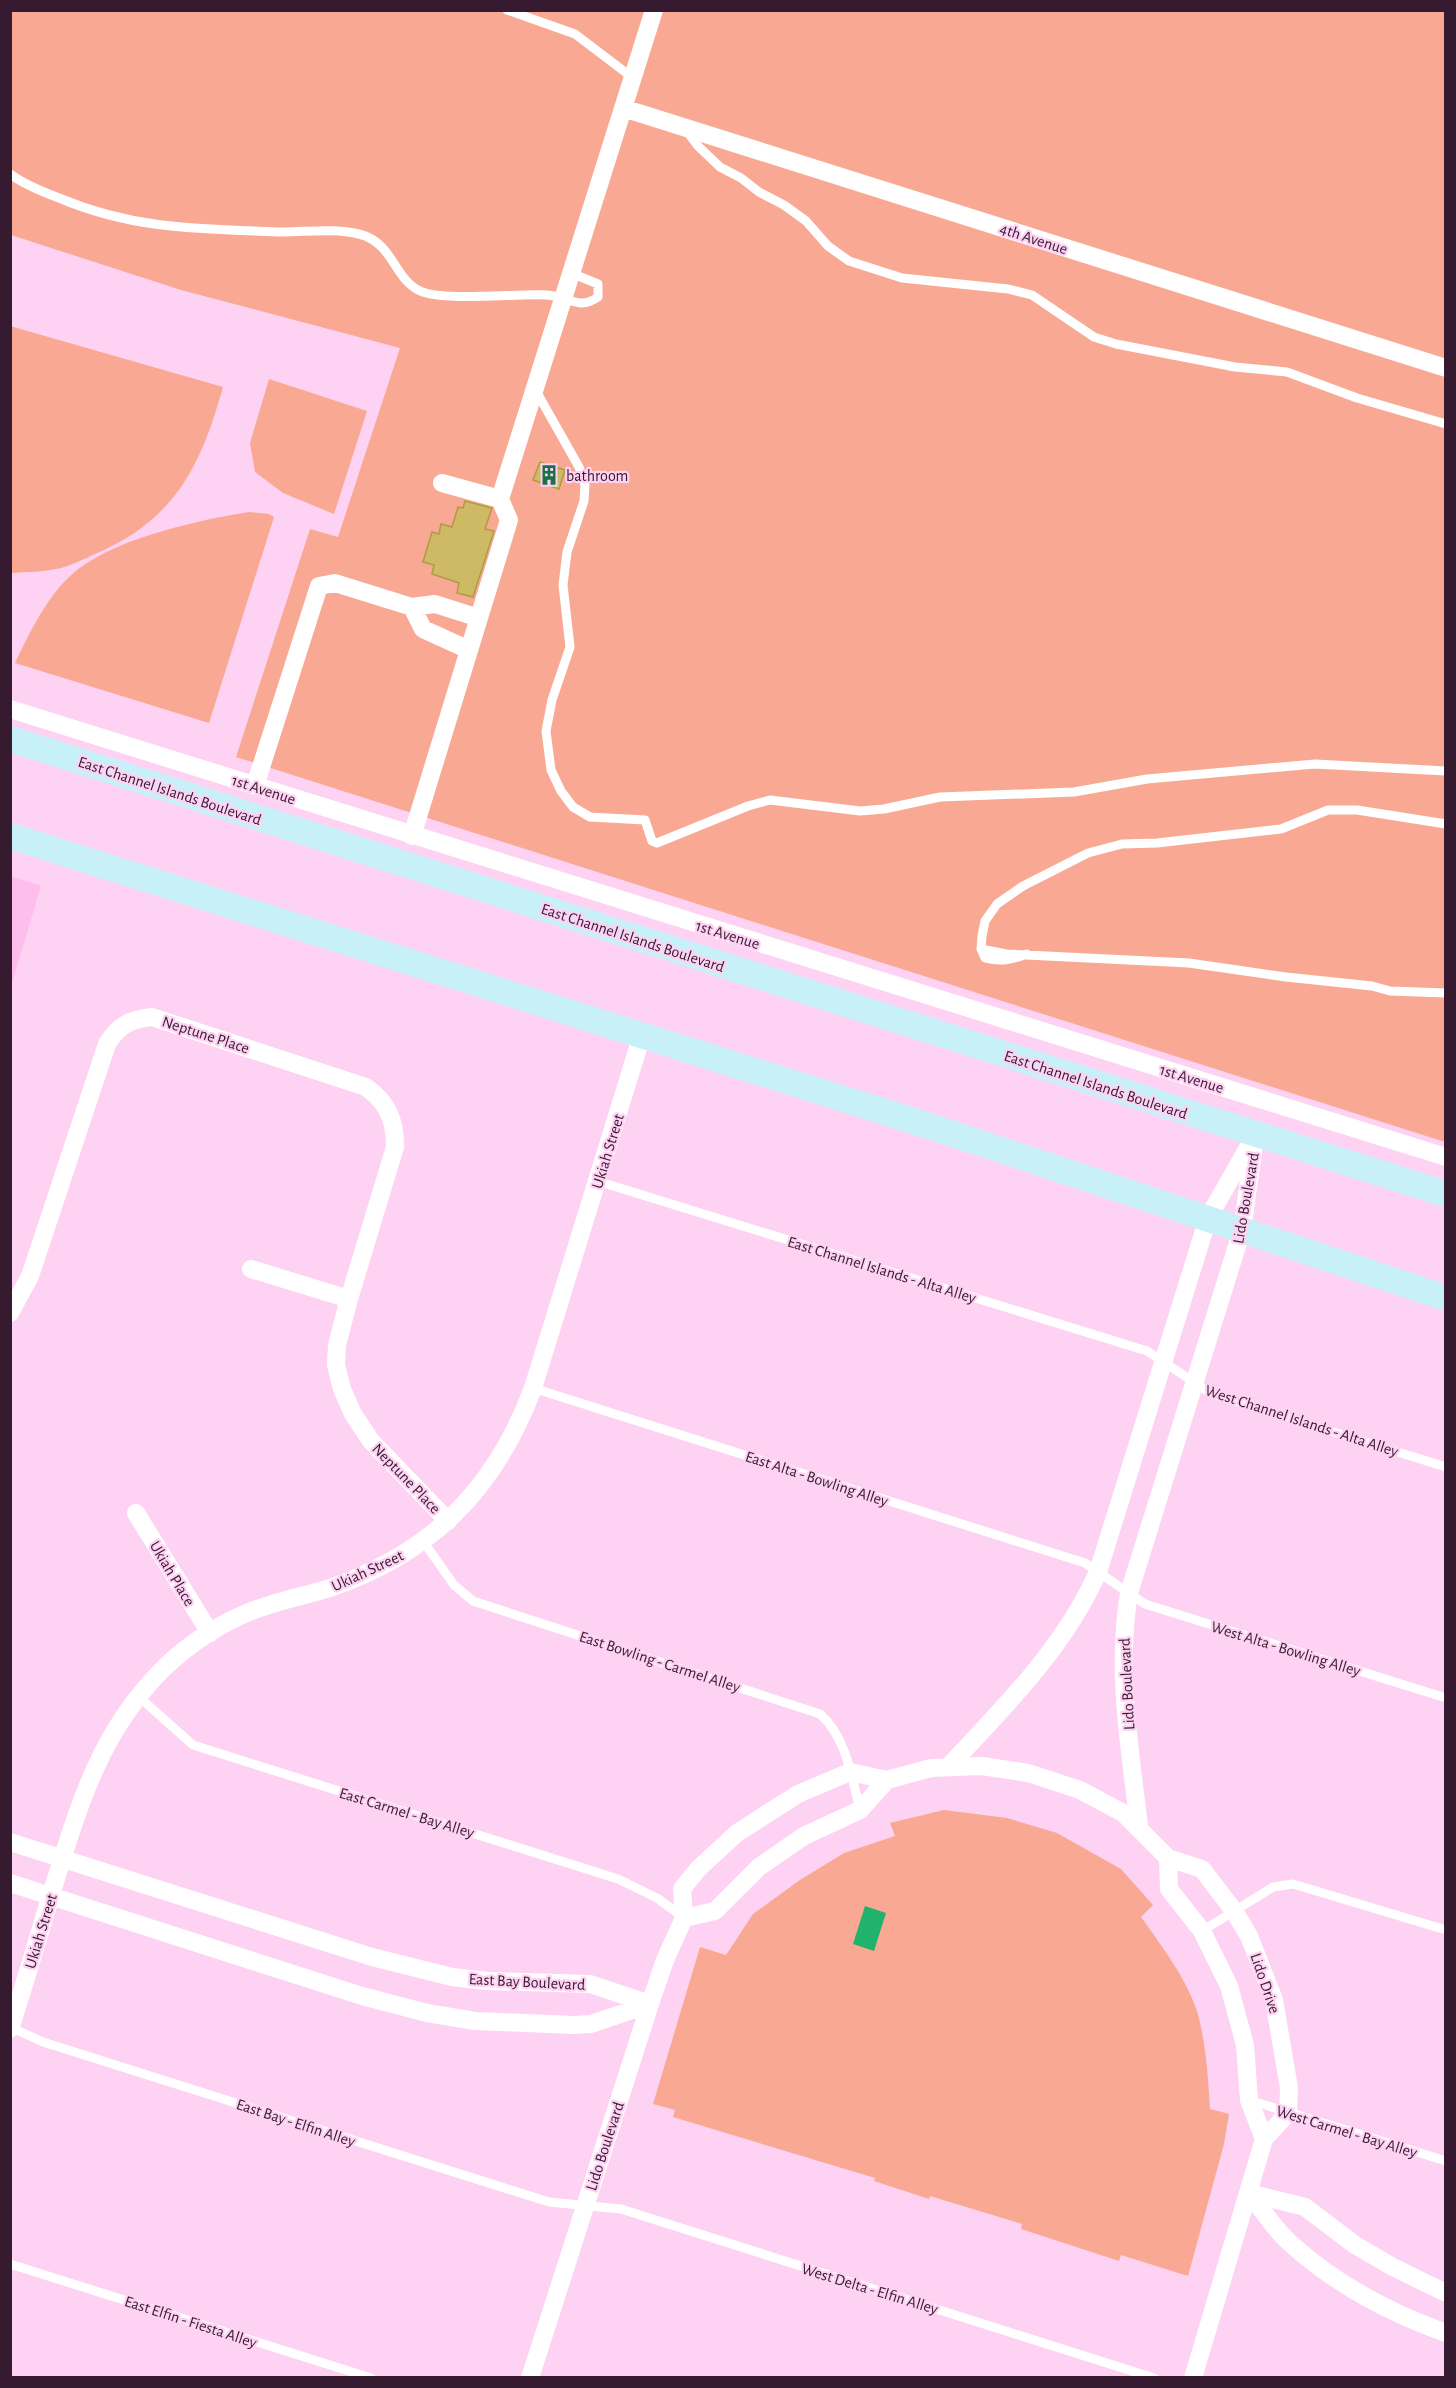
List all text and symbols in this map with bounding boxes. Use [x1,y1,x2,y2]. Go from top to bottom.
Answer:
street label: 4th Avenue [998,220,1070,257]
building icon: bathroom [537,463,561,487]
place label: bathroom [566,468,628,484]
street label: East Channel Islands Boulevard [76,754,263,828]
street label: 1st Avenue [230,772,297,808]
street label: East Channel Islands Boulevard [539,901,726,975]
street label: 1st Avenue [694,918,762,952]
street label: Neptune Place [160,1013,251,1057]
street label: East Channel Islands Boulevard [1002,1048,1189,1122]
street label: 1st Avenue [1158,1062,1226,1096]
street label: Ukiah Street [589,1112,627,1191]
street label: Lido Boulevard [1230,1151,1262,1245]
street label: East Channel Islands - Alta Alley [785,1234,978,1307]
street label: West Channel Islands - Alta Alley [1203,1382,1400,1461]
street label: Neptune Place [369,1441,444,1517]
street label: East Alta - Bowling Alley [743,1448,890,1511]
street label: Ukiah Place [147,1538,198,1609]
street label: Ukiah Street [329,1547,406,1594]
street label: West Alta - Bowling Alley [1209,1619,1362,1680]
street label: East Bowling - Carmel Alley [577,1628,742,1697]
street label: Lido Boulevard [1117,1637,1137,1730]
street label: East Carmel - Bay Alley [337,1785,476,1842]
street label: Ukiah Street [22,1892,60,1971]
street label: Lido Drive [1247,1951,1283,2016]
street label: East Bay Boulevard [468,1971,586,1994]
street label: East Bay - Elfin Alley [234,2096,357,2151]
street label: Lido Boulevard [583,2100,627,2193]
street label: West Carmel - Bay Alley [1274,2103,1419,2162]
street label: West Delta - Elfin Alley [799,2261,940,2318]
street label: East Elfin - Fiesta Alley [122,2293,259,2352]

